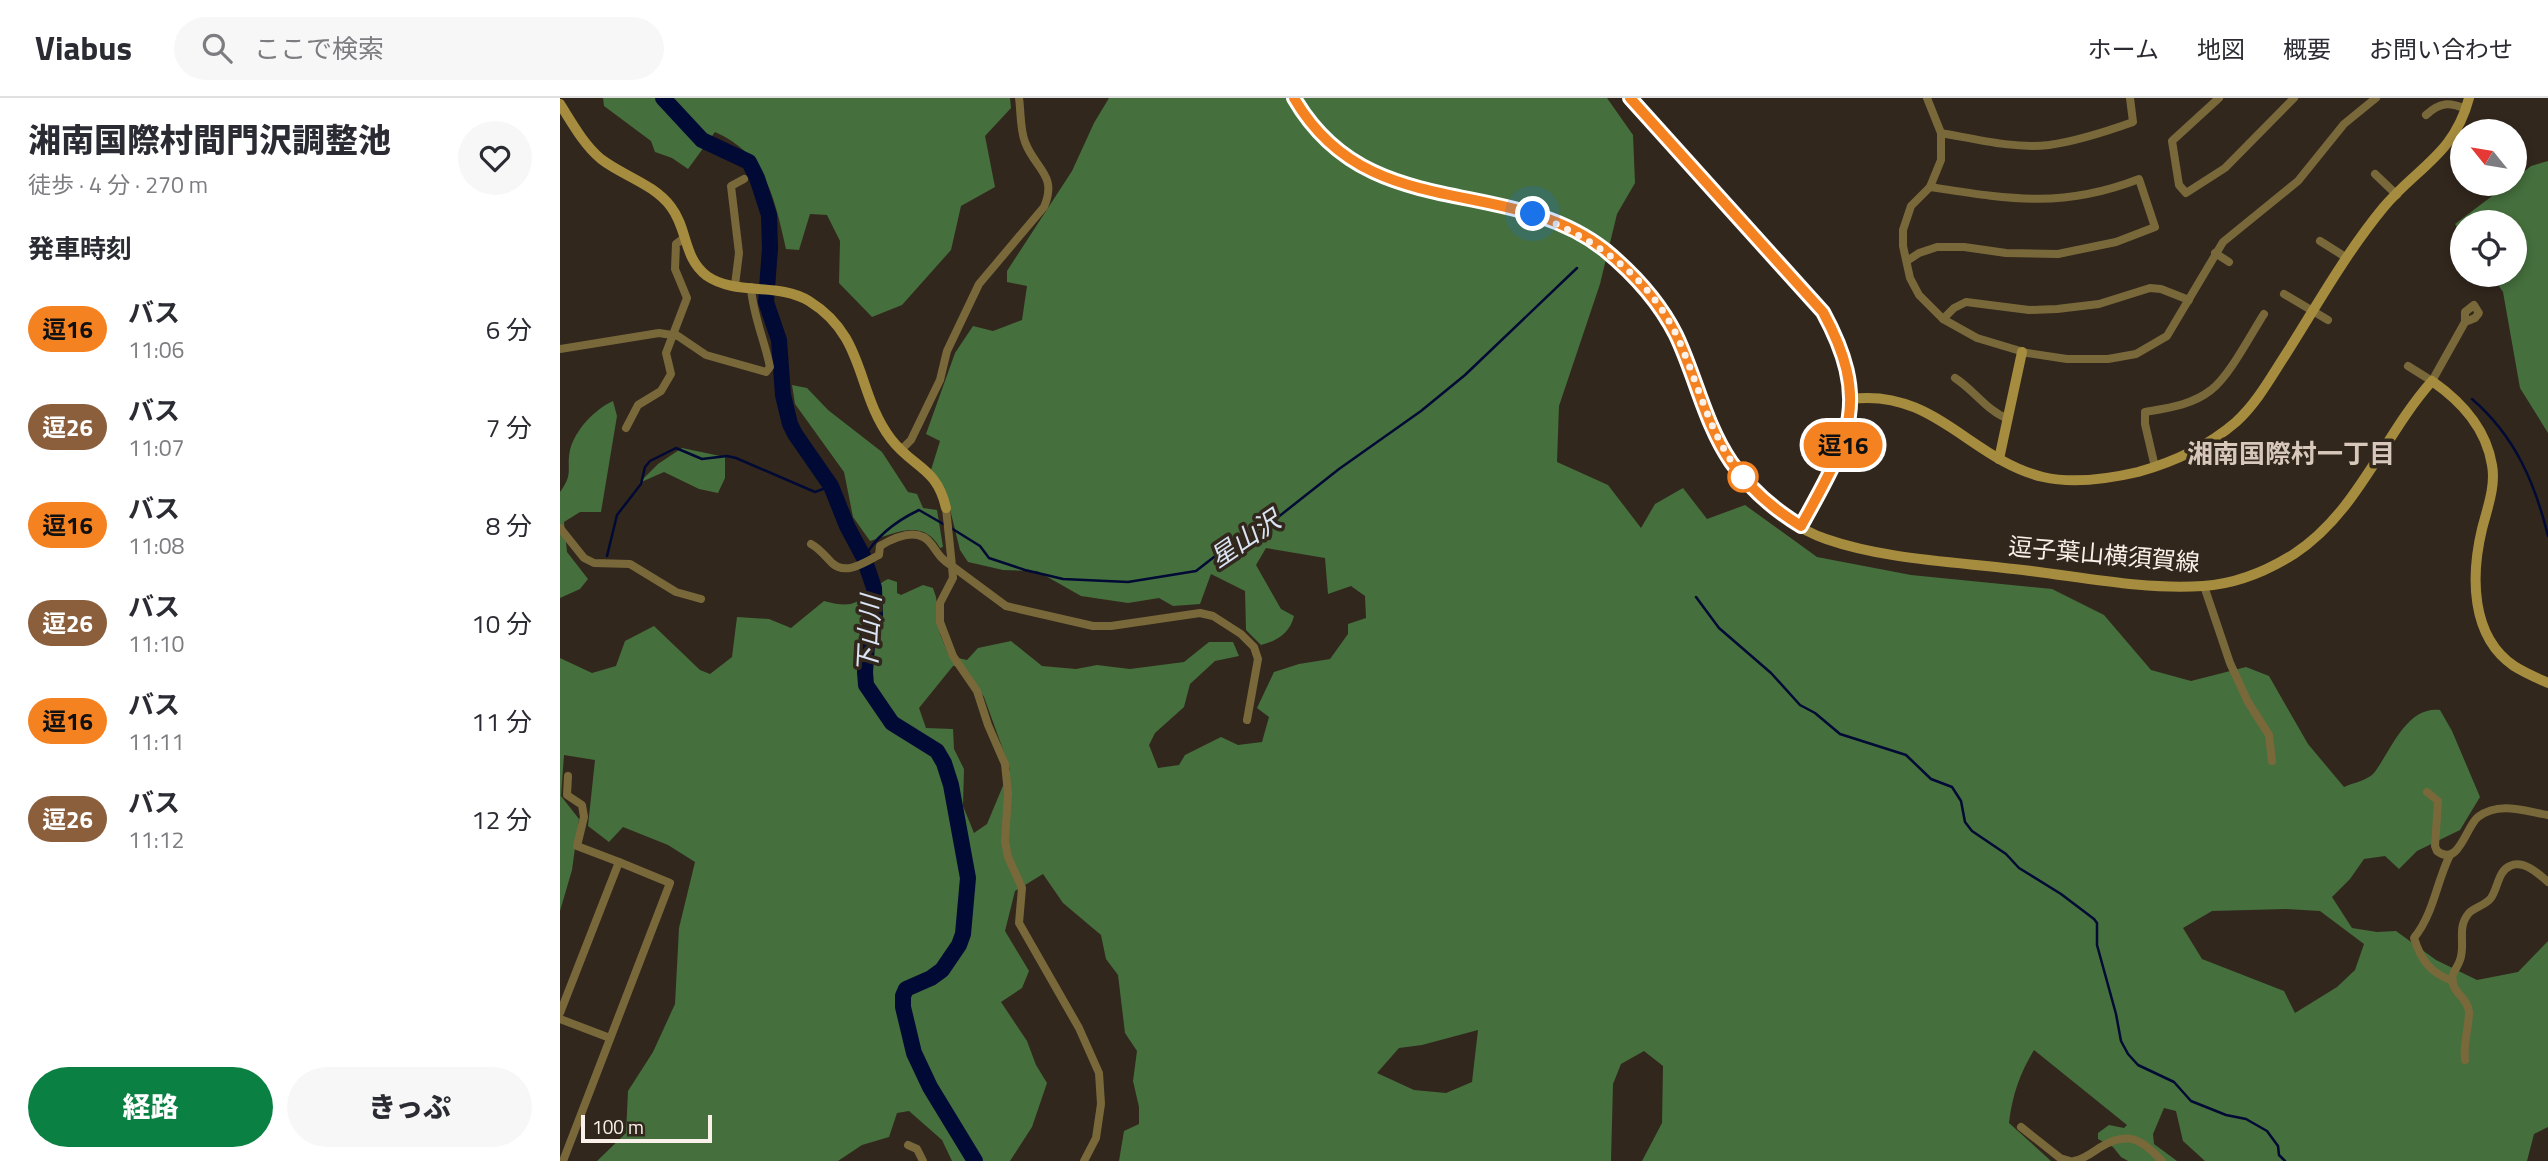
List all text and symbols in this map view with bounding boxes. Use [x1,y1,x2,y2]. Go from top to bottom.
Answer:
search box [174,17,664,80]
text: Viabus [35,23,132,73]
icon: search [198,29,236,67]
text: ここで検索 [254,29,384,68]
text: ホーム [2088,31,2159,67]
text: 地図 [2197,31,2245,67]
text: 概要 [2283,31,2331,67]
text: お問い合わせ [2369,31,2513,67]
text: 湘南国際村間門沢調整池 [28,115,391,165]
north arrow [2450,119,2527,196]
map controls [2450,119,2527,287]
button: heart [458,121,532,195]
text: 徒歩 · 4 分 · 270 m [28,167,208,202]
your location [1515,196,1550,231]
button: locate [2450,210,2527,287]
text: 発車時刻 [28,229,132,268]
text: バス [128,293,180,332]
text: 6 分 [486,310,532,349]
text: 逗16 [42,311,93,347]
text: 11:06 [128,332,184,367]
text: バス [128,391,180,430]
text: 7 分 [486,408,532,447]
text: 逗26 [42,409,93,445]
line badge: 逗16 [1803,422,1883,468]
text: 逗16 [1818,427,1868,463]
text: 11:07 [128,430,184,465]
district label: 湘南国際村一丁目 [2187,434,2395,473]
unlabelled marker [1728,462,1758,492]
text: バス [128,489,180,528]
water label: 星山沢 [1201,499,1290,577]
text: 8 分 [486,506,532,545]
text: 逗16 [42,507,93,543]
text: 11:08 [128,528,184,563]
street label: 逗子葉山横須賀線 [2007,528,2201,580]
text: バス [128,587,180,626]
water label: 下山川 [847,591,890,674]
text: 10 分 [471,604,532,643]
text: 逗26 [42,605,93,641]
text: 11:10 [128,626,184,661]
text: バス [128,685,180,724]
text: 11 分 [471,702,532,741]
text: 逗16 [42,703,93,739]
text: 11:11 [128,724,184,759]
text: バス [128,783,180,822]
text: 12 分 [471,800,532,839]
text: 逗26 [42,801,93,837]
text: 11:12 [128,822,184,857]
button: 経路 [28,1067,273,1147]
button: きっぷ [287,1067,532,1147]
scale bar [581,1112,712,1144]
text: 100 m [592,1112,644,1141]

